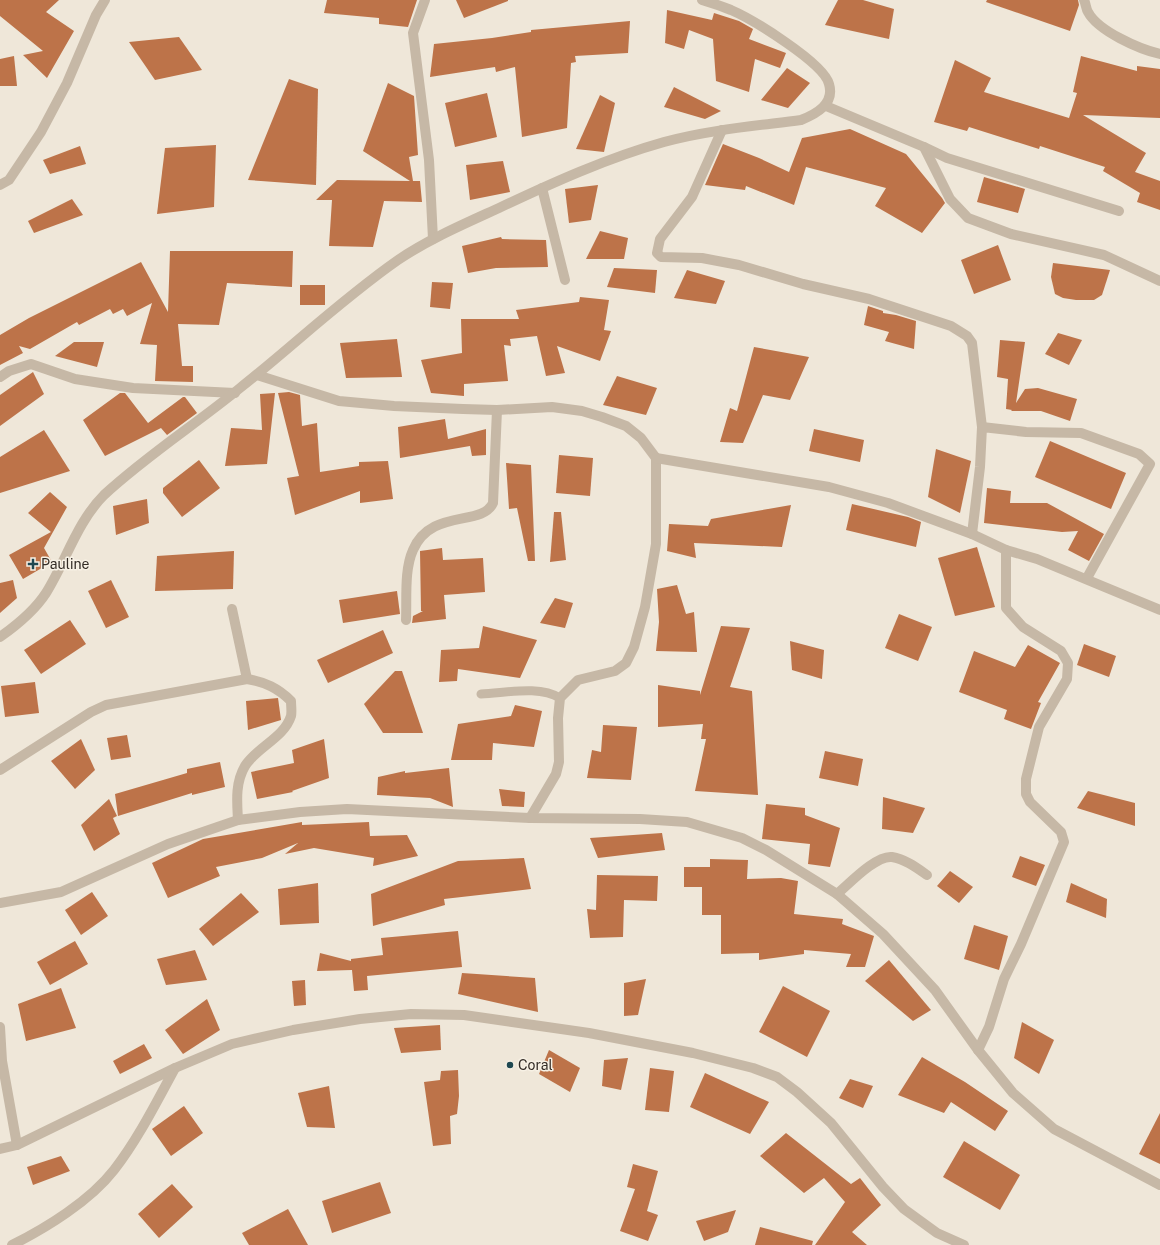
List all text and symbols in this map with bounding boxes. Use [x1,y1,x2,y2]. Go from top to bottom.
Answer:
place label: Pauline [41,556,90,572]
marker: Pauline [28,559,38,569]
place label: Coral [518,1057,553,1073]
marker: Coral [505,1060,515,1070]

